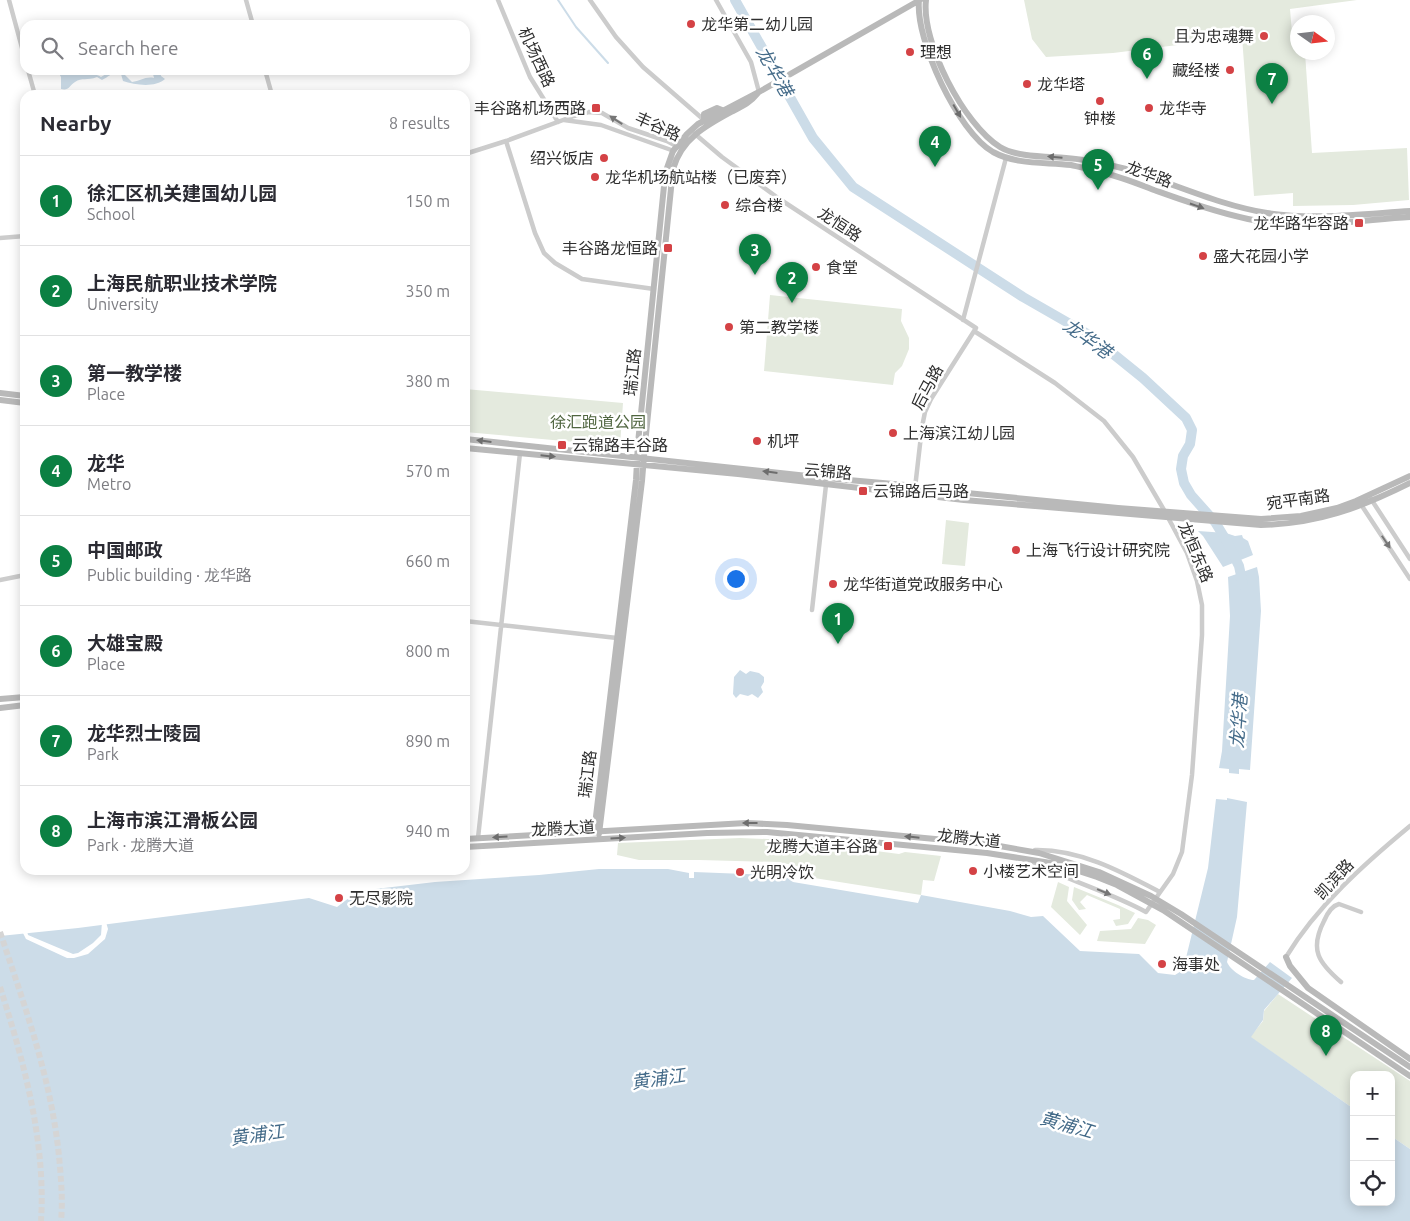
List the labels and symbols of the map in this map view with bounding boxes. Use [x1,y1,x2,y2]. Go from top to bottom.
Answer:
place label: 龙华第二幼儿园 [701,15,813,33]
north arrow [1290,15,1335,60]
marker: 龙华第二幼儿园 [685,18,697,30]
street label: 机场西路 [515,24,559,90]
place label: 且为忠魂舞 [1174,27,1254,45]
marker: 且为忠魂舞 [1258,30,1270,42]
pin: 6 [1131,38,1163,79]
water label: 龙华港 [753,43,799,102]
place label: 理想 [920,43,952,61]
marker: 理想 [904,46,916,58]
place label: 藏经楼 [1172,61,1220,79]
pin: 7 [1256,63,1288,104]
marker: 藏经楼 [1224,64,1236,76]
place label: 龙华塔 [1037,75,1085,93]
marker: 龙华塔 [1021,78,1033,90]
marker: 钟楼 [1094,95,1106,107]
place label: 丰谷路机场西路 [474,99,586,117]
place label: 龙华寺 [1159,99,1207,117]
marker: 丰谷路机场西路 [590,102,602,114]
marker: 龙华寺 [1143,102,1155,114]
one-way arrow [953,105,962,118]
street label: 丰谷路 [632,108,684,144]
place label: 钟楼 [1084,109,1116,127]
one-way arrow [609,116,623,125]
pin: 4 [919,126,951,167]
place label: 绍兴饭店 [530,149,594,167]
pin: 5 [1082,149,1114,190]
marker: 绍兴饭店 [598,152,610,164]
one-way arrow [1047,152,1063,160]
street label: 龙华路 [1123,157,1175,191]
place label: 龙华机场航站楼（已废弃） [605,168,797,186]
marker: 龙华机场航站楼（已废弃） [589,171,601,183]
place label: 综合楼 [735,196,783,214]
marker: 综合楼 [719,199,731,211]
street label: 龙恒路 [815,203,865,245]
one-way arrow [1190,203,1205,210]
place label: 龙华路华容路 [1253,214,1349,232]
marker: 龙华路华容路 [1353,217,1365,229]
pin: 3 [739,234,771,275]
place label: 丰谷路龙恒路 [562,239,658,257]
marker: 丰谷路龙恒路 [662,242,674,254]
place label: 盛大花园小学 [1213,247,1309,265]
marker: 盛大花园小学 [1197,250,1209,262]
place label: 食堂 [826,258,858,276]
marker: 食堂 [810,261,822,273]
pin: 2 [776,262,808,303]
water label: 龙华港 [1060,314,1118,363]
place label: 第二教学楼 [739,318,819,336]
marker: 第二教学楼 [723,321,735,333]
street label: 瑞江路 [621,347,643,397]
street label: 后马路 [908,362,946,412]
park label: 徐汇跑道公园 [550,413,646,431]
place label: 上海滨江幼儿园 [903,424,1015,442]
marker: 上海滨江幼儿园 [887,427,899,439]
place label: 机坪 [767,432,799,450]
marker: 机坪 [751,435,763,447]
place label: 云锦路丰谷路 [572,436,668,454]
one-way arrow [476,437,492,445]
marker: 云锦路丰谷路 [556,439,568,451]
one-way arrow [541,452,557,460]
street label: 云锦路 [803,460,853,482]
one-way arrow [762,468,778,476]
place label: 云锦路后马路 [873,482,969,500]
marker: 云锦路后马路 [857,485,869,497]
street label: 宛平南路 [1265,486,1331,512]
street label: 龙恒东路 [1175,519,1217,585]
one-way arrow [1381,536,1391,549]
place label: 上海飞行设计研究院 [1026,541,1170,559]
marker: 上海飞行设计研究院 [1010,544,1022,556]
your location [723,566,749,592]
place label: 龙华街道党政服务中心 [843,575,1003,593]
marker: 龙华街道党政服务中心 [827,578,839,590]
pin: 1 [822,603,854,644]
water label: 龙华港 [1226,690,1250,749]
street label: 瑞江路 [575,749,599,799]
street label: 龙腾大道 [531,817,595,839]
one-way arrow [741,819,757,827]
street label: 龙腾大道 [936,826,1002,850]
one-way arrow [492,833,508,841]
one-way arrow [611,833,627,841]
one-way arrow [903,833,919,841]
place label: 龙腾大道丰谷路 [766,837,878,855]
marker: 龙腾大道丰谷路 [882,840,894,852]
street label: 凯滨路 [1311,855,1357,903]
place label: 小楼艺术空间 [983,862,1079,880]
place label: 光明冷饮 [750,863,814,881]
marker: 小楼艺术空间 [967,865,979,877]
marker: 光明冷饮 [734,866,746,878]
one-way arrow [1097,888,1111,896]
place label: 无尽影院 [349,889,413,907]
marker: 无尽影院 [333,892,345,904]
place label: 海事处 [1172,955,1220,973]
marker: 海事处 [1156,958,1168,970]
pin: 8 [1310,1015,1342,1056]
water label: 黄浦江 [630,1064,688,1092]
water label: 黄浦江 [1038,1107,1098,1142]
water label: 黄浦江 [229,1120,287,1148]

